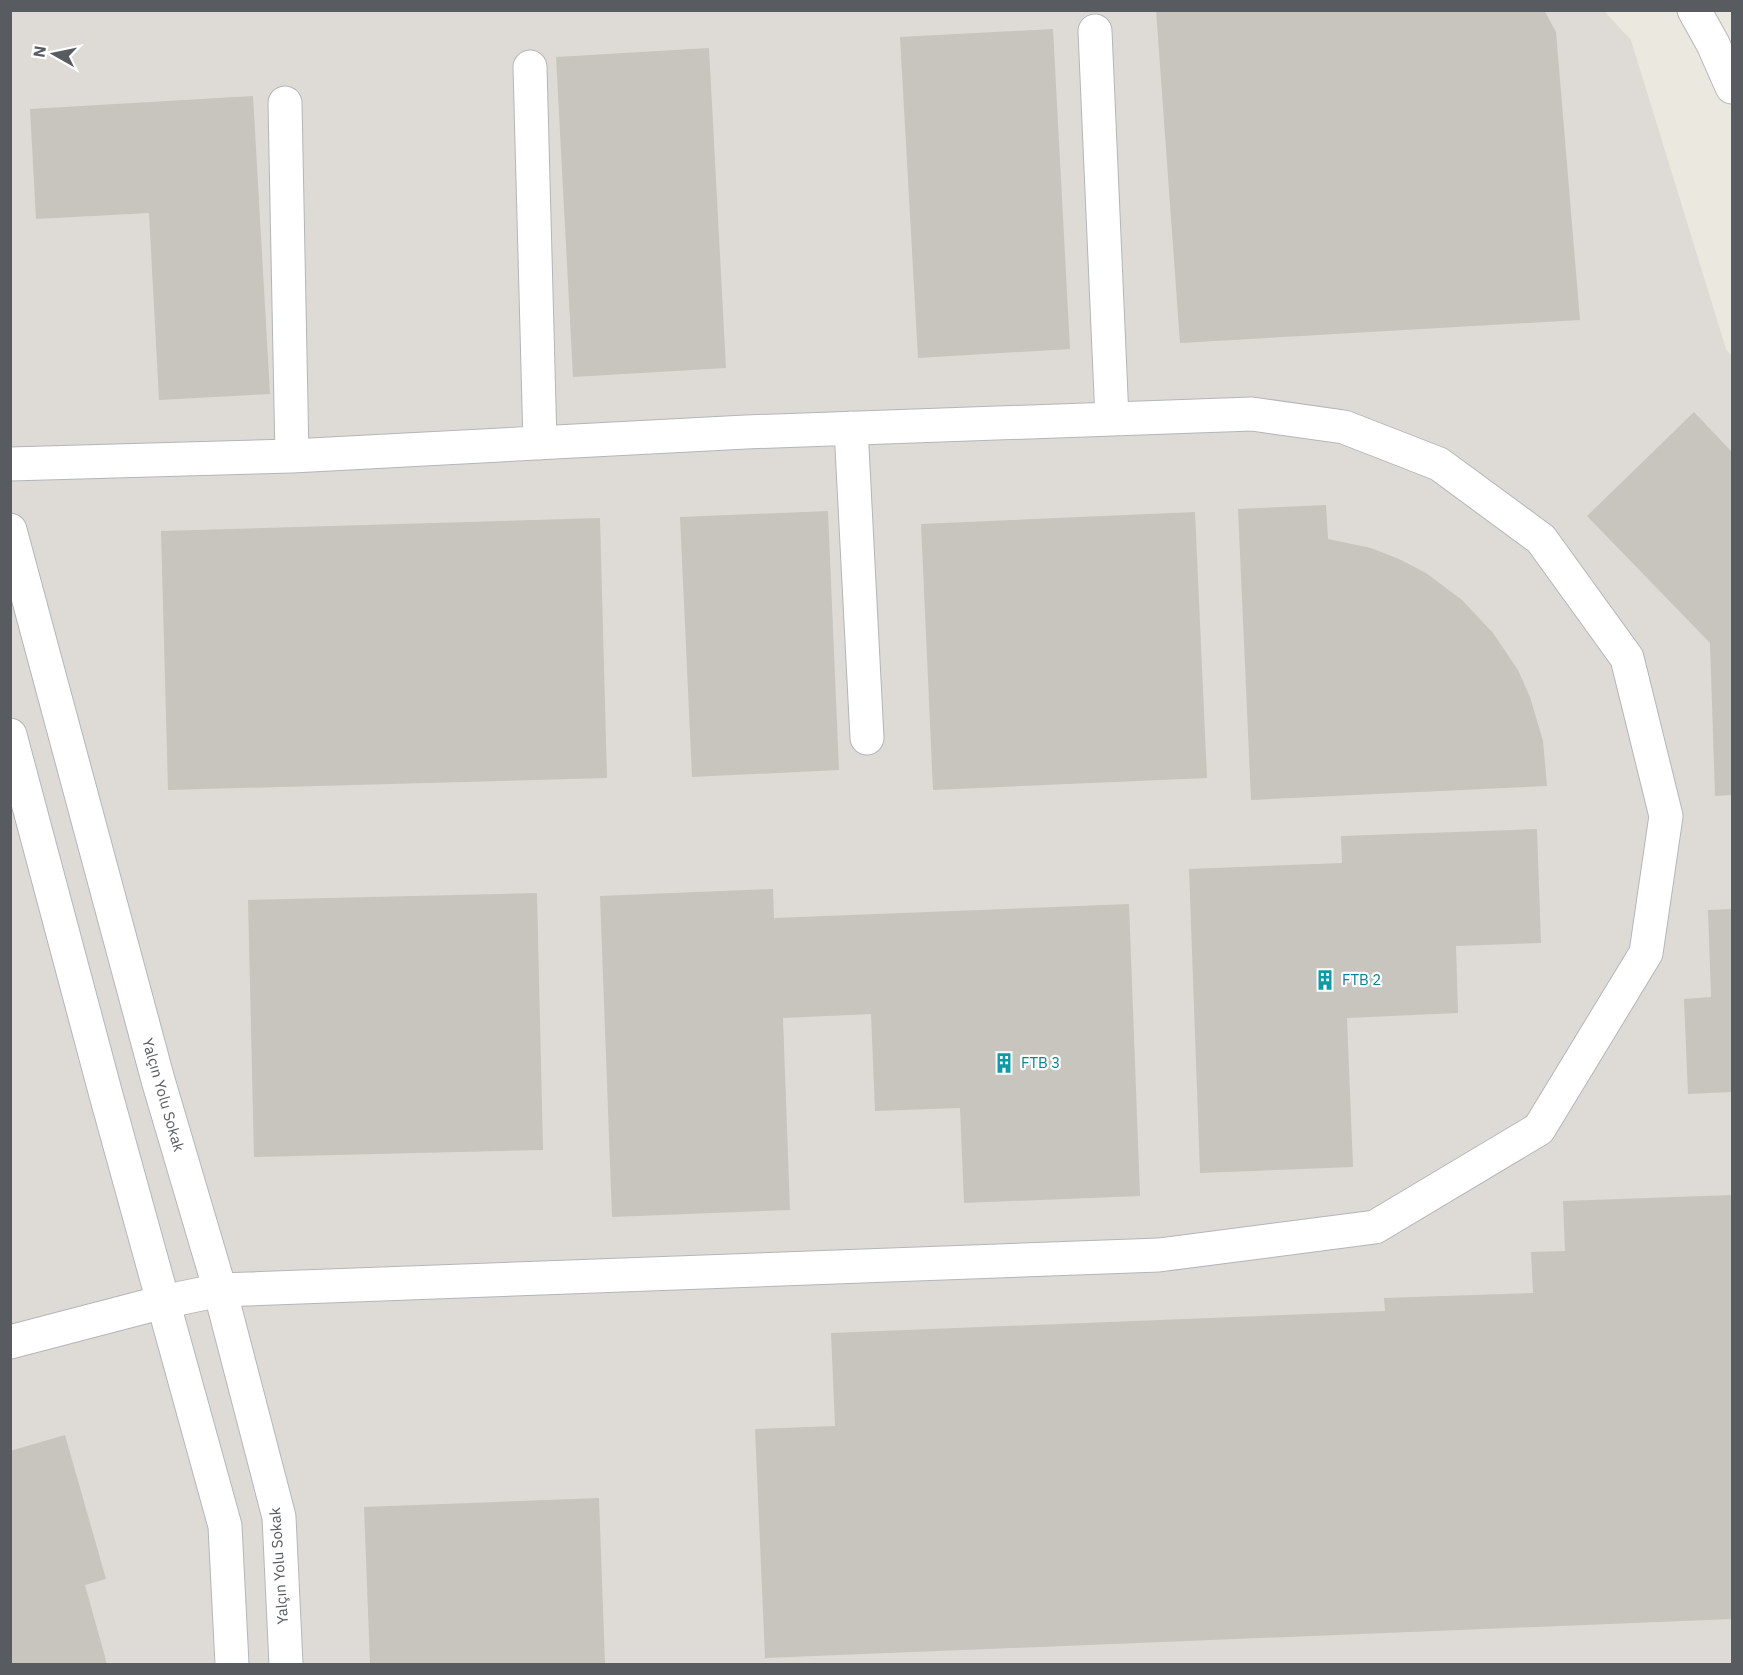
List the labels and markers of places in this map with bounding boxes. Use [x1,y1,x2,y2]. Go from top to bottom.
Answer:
building icon: FTB 2 [1313,968,1337,992]
place label: FTB 2 [1342,970,1381,989]
building icon: FTB 3 [992,1051,1016,1075]
place label: FTB 3 [1021,1053,1060,1072]

